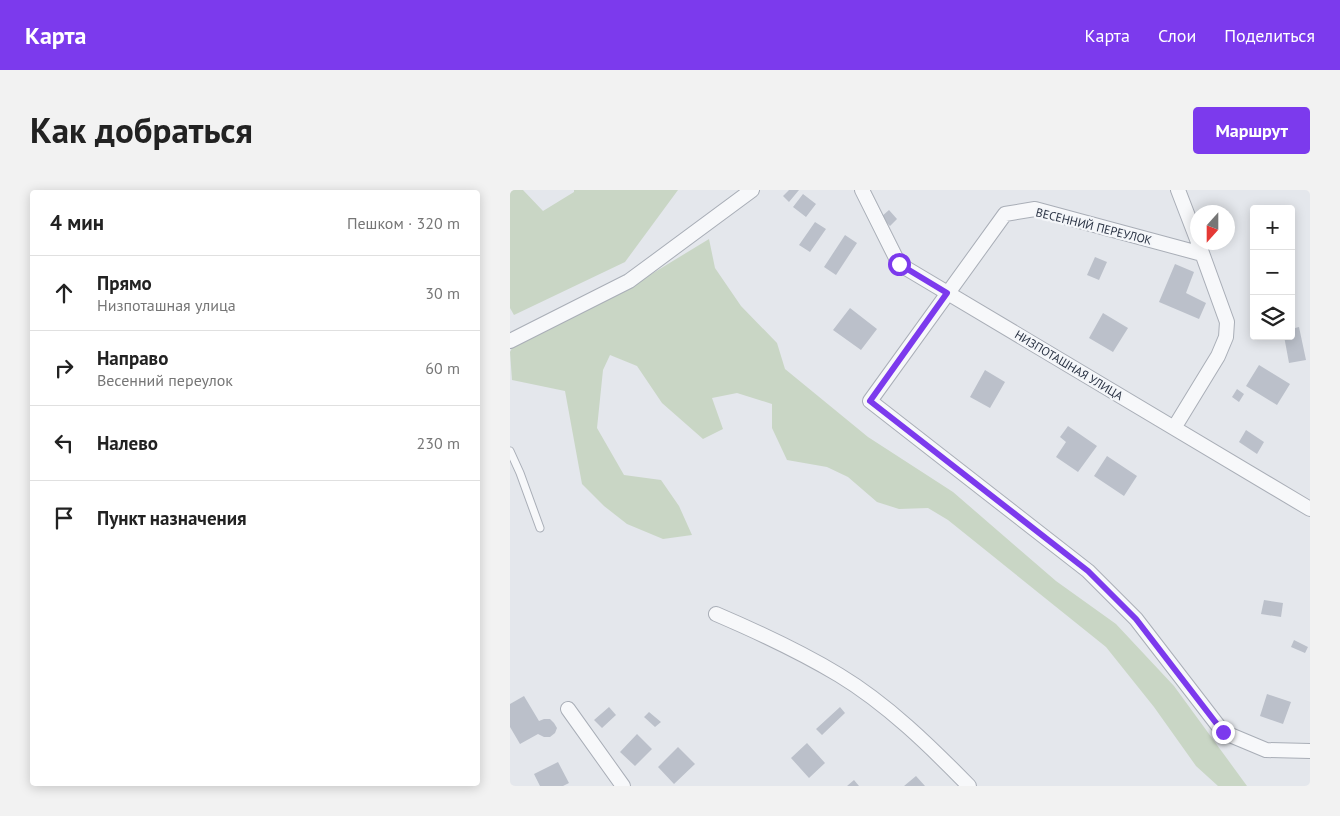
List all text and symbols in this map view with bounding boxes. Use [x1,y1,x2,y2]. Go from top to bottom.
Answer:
text: Карта [25,20,87,51]
text: Карта [1085,24,1130,47]
text: Слои [1158,24,1196,47]
text: Поделиться [1224,24,1315,47]
text: Как добраться [30,107,253,153]
button: Маршрут [1193,107,1310,154]
street label: ВЕСЕННИЙ ПЕРЕУЛОК [1034,204,1154,248]
north arrow [1190,205,1235,250]
map controls [1250,205,1295,340]
button: + [1250,205,1295,250]
text: 4 мин [50,209,104,236]
text: Пешком · 320 m [347,213,460,233]
button: − [1250,250,1295,295]
route start [888,253,911,276]
text: Прямо [97,271,152,295]
icon: ahead [50,279,78,307]
text: 30 m [425,283,460,303]
text: Низпоташная улица [97,295,236,315]
button: layers [1250,295,1295,340]
street label: НИЗПОТАШНАЯ УЛИЦА [1012,327,1126,403]
text: Направо [97,346,168,370]
icon: right [50,354,78,382]
text: 60 m [425,358,460,378]
text: Весенний переулок [97,370,233,390]
icon: left [50,429,78,457]
text: Налево [97,431,158,455]
text: 230 m [417,433,460,453]
icon: arrive [50,504,78,532]
text: Пункт назначения [97,506,247,530]
route end [1212,721,1235,744]

